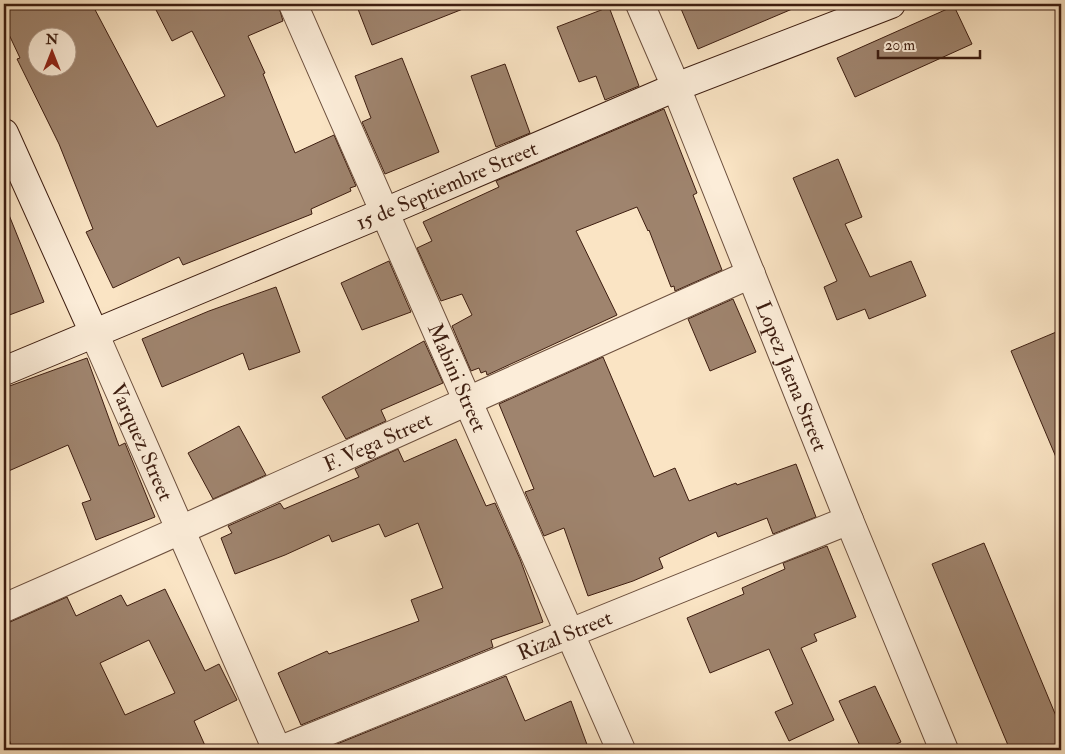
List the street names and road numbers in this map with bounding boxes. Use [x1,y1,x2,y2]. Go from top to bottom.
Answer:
street label: 15 de Septiembre Street [352,135,542,236]
street label: Lopez Jaena Street [749,297,834,456]
street label: Mabini Street [421,319,493,436]
street label: Varquez Street [104,379,179,505]
street label: F. Vega Street [319,405,436,478]
street label: Rizal Street [513,604,616,666]

